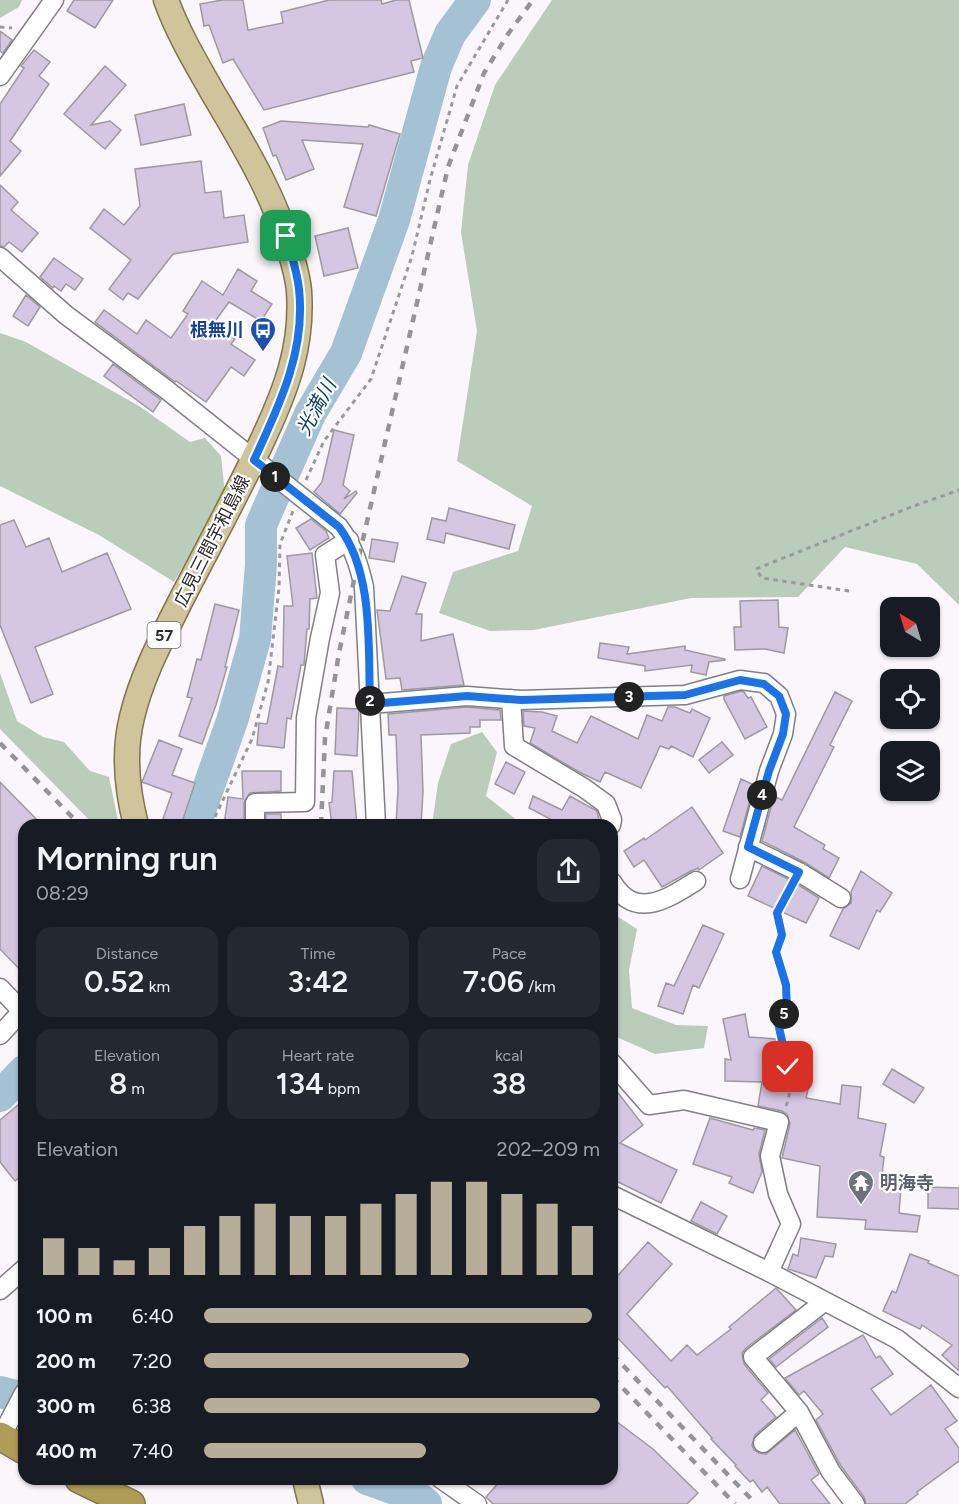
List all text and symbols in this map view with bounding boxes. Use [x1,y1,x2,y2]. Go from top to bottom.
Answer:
pin [260,210,311,261]
icon: arrive [269,219,302,252]
bus stop icon: 根無川 [248,315,278,353]
place label: 根無川 [190,319,244,341]
water label: 光満川 [291,373,342,439]
pin: 1 [260,462,290,492]
text: 1 [272,467,278,486]
street label: 広見三間宇和島線 [170,472,254,610]
north arrow [880,597,940,657]
map controls [880,597,940,801]
road number: 57 [148,622,180,648]
button: locate [880,669,940,729]
pin: 3 [614,682,644,712]
pin: 2 [355,686,385,716]
text: 3 [625,687,633,706]
text: 2 [365,691,375,710]
button: layers [880,741,940,801]
pin: 4 [747,780,777,810]
text: 4 [757,785,767,804]
text: Morning run [36,839,218,878]
button: share [537,839,600,902]
text: 08:29 [36,881,89,905]
text: Distance [96,944,158,963]
text: Time [301,944,335,963]
text: Pace [492,944,526,963]
text: 0.52 [84,963,145,1000]
text: 3:42 [288,963,348,1000]
text: 7:06 [462,963,524,1000]
text: km [145,977,170,996]
text: /km [524,977,556,996]
pin: 5 [769,999,799,1029]
text: 5 [779,1004,789,1023]
pin [762,1041,813,1092]
text: Elevation [94,1046,160,1065]
text: Heart rate [282,1046,354,1065]
text: kcal [495,1046,523,1065]
icon: check [771,1050,804,1083]
text: 8 [109,1065,127,1102]
text: 134 [276,1065,324,1102]
text: 38 [492,1065,526,1102]
text: m [127,1079,145,1098]
text: bpm [324,1079,360,1098]
text: Elevation [36,1137,118,1161]
text: 202–209 m [497,1137,600,1161]
temple icon: 明海寺 [846,1168,876,1206]
place label: 明海寺 [880,1172,934,1194]
text: 100 m [36,1304,93,1328]
text: 6:40 [132,1304,174,1328]
text: 200 m [36,1349,96,1373]
text: 7:20 [132,1349,172,1373]
text: 300 m [36,1394,95,1418]
text: 6:38 [132,1394,172,1418]
text: 400 m [36,1439,97,1463]
text: 7:40 [132,1439,173,1463]

